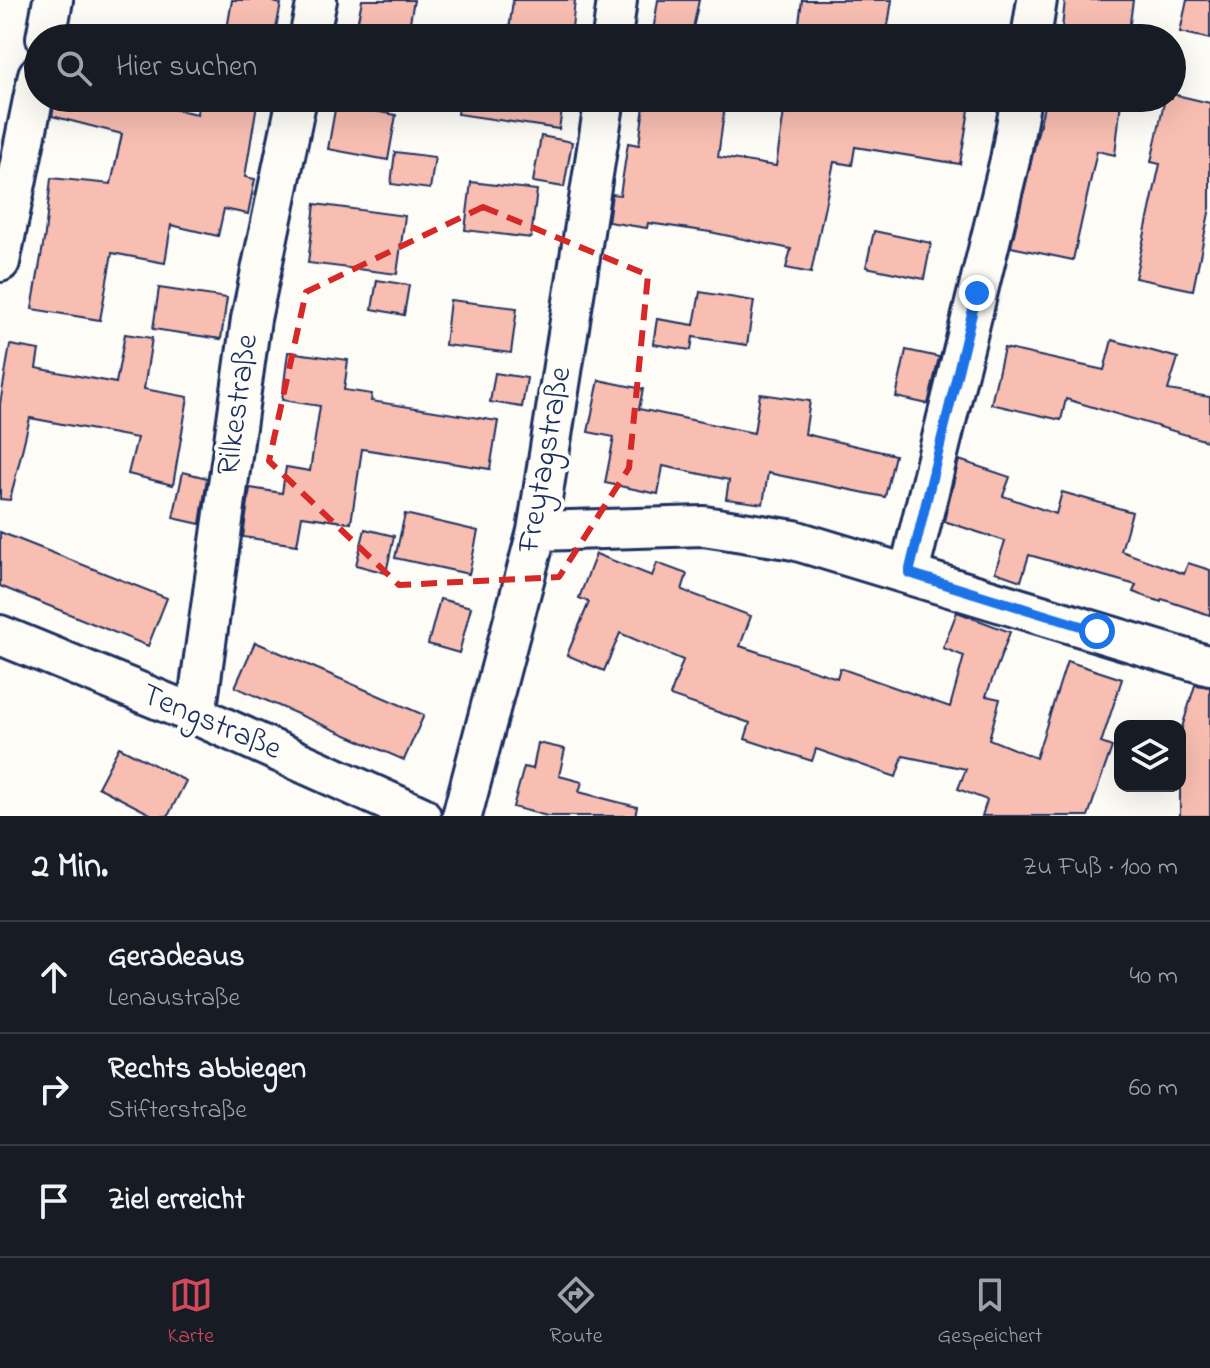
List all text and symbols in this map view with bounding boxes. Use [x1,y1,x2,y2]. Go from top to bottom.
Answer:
search box [24,24,1186,112]
icon: search [52,46,96,90]
text: Hier suchen [116,46,257,90]
route end [959,275,995,311]
street label: Rilkestraße [206,331,272,479]
street label: Freytagstraße [506,363,586,558]
route start [1079,613,1115,649]
street label: Tengstraße [134,672,289,774]
map controls [1114,720,1186,792]
button: layers [1114,720,1186,792]
text: 2 Min. [32,843,108,893]
text: Zu Fuß · 100 m [1023,849,1178,887]
text: Geradeaus [108,936,245,980]
icon: ahead [32,955,76,999]
text: 40 m [1129,958,1178,996]
text: Lenaustraße [108,980,240,1018]
text: Rechts abbiegen [108,1048,306,1092]
icon: right [32,1067,76,1111]
text: 60 m [1129,1070,1178,1108]
text: Stifterstraße [108,1092,247,1130]
icon: arrive [32,1179,76,1223]
text: Ziel erreicht [108,1179,245,1223]
tab: Karte [168,1273,214,1353]
tab: Route [549,1273,603,1353]
tab: Gespeichert [938,1273,1042,1353]

